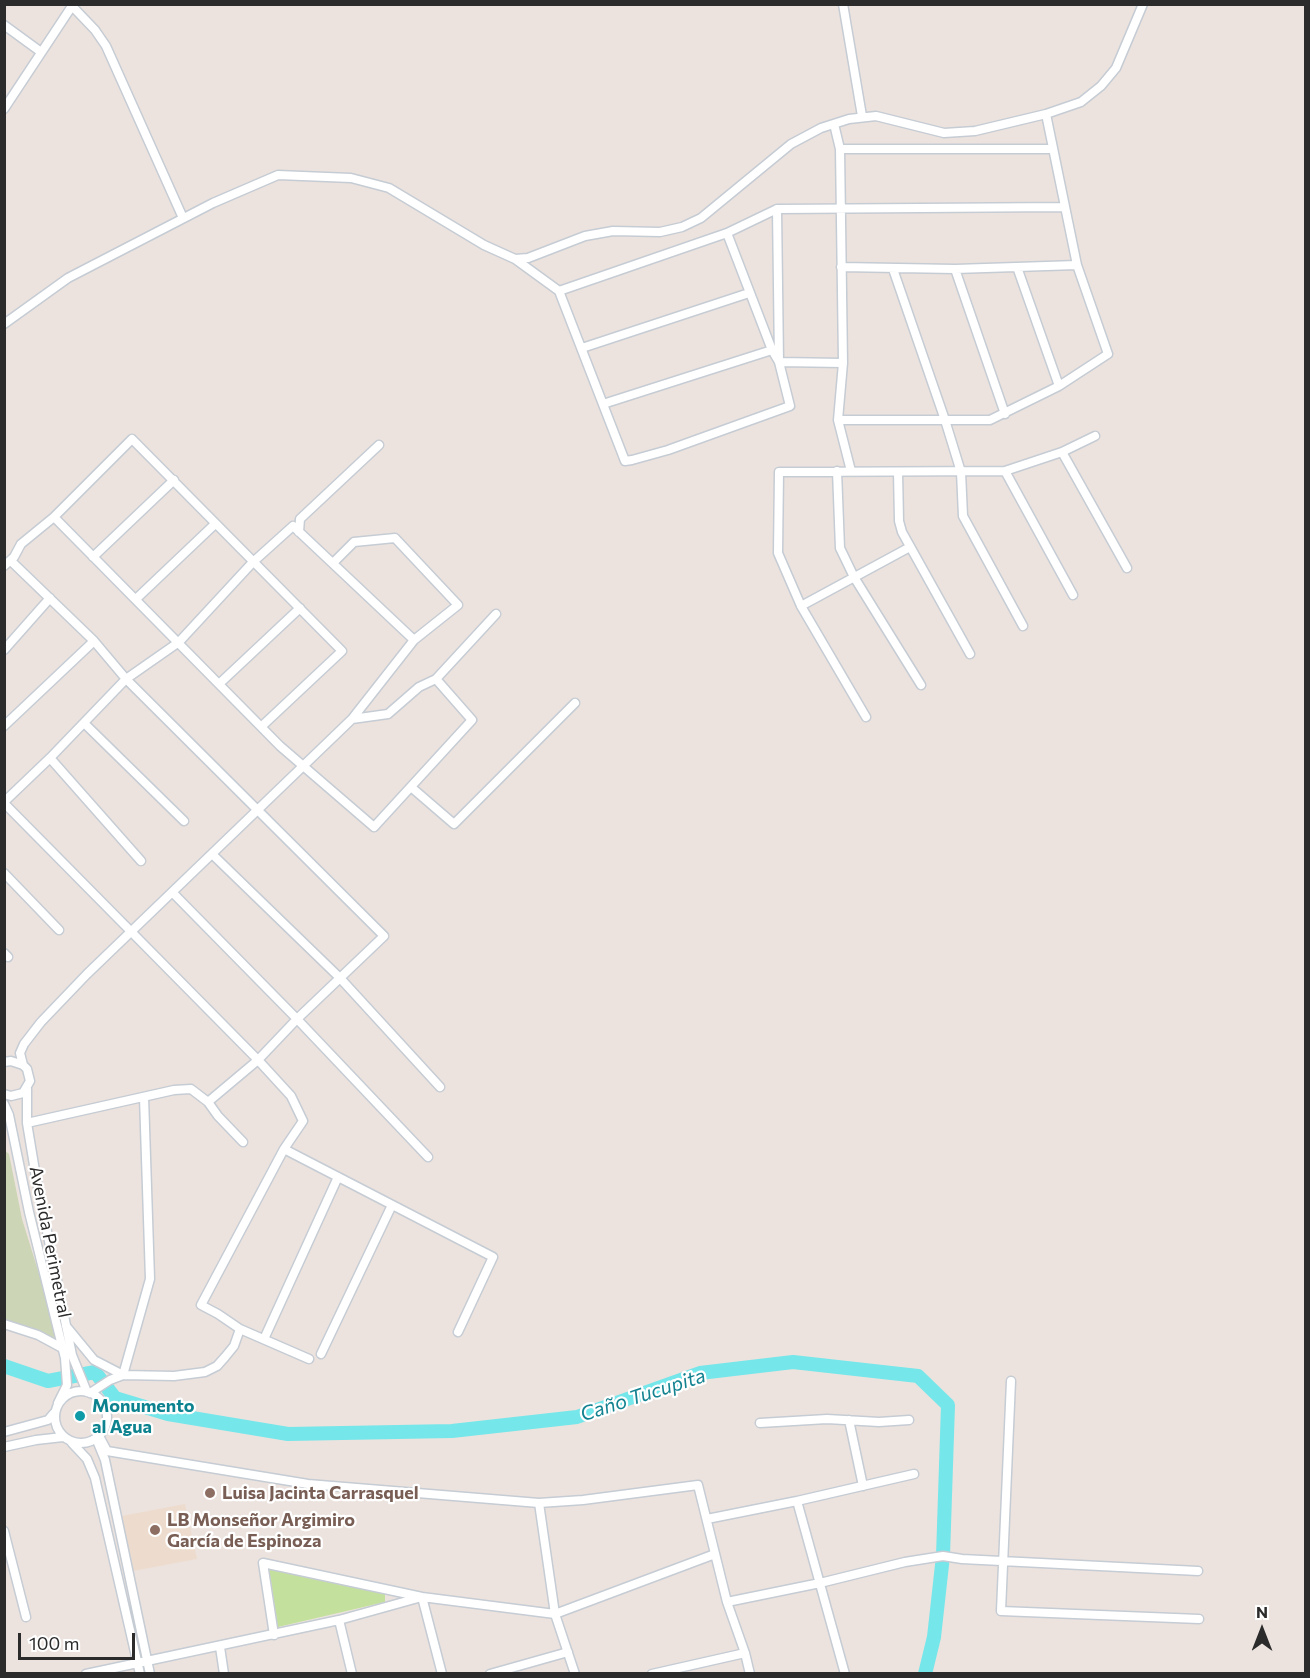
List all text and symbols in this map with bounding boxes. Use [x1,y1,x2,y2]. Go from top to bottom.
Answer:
street label: Avenida Perimetral [25,1164,75,1320]
water label: Caño Tucupita [577,1363,709,1427]
place label: Monumento al Agua [92,1395,195,1438]
marker: Monumento al Agua [73,1409,87,1423]
place label: Luisa Jacinta Carrasquel [222,1482,419,1504]
marker: Luisa Jacinta Carrasquel [203,1486,217,1500]
place label: LB Monseñor Argimiro García de Espinoza [167,1509,355,1552]
marker: LB Monseñor Argimiro García de Espinoza [148,1523,162,1537]
north arrow [1232,1600,1292,1660]
text: N [1256,1602,1268,1621]
scale bar [21,1621,138,1659]
text: 100 m [29,1632,79,1654]

